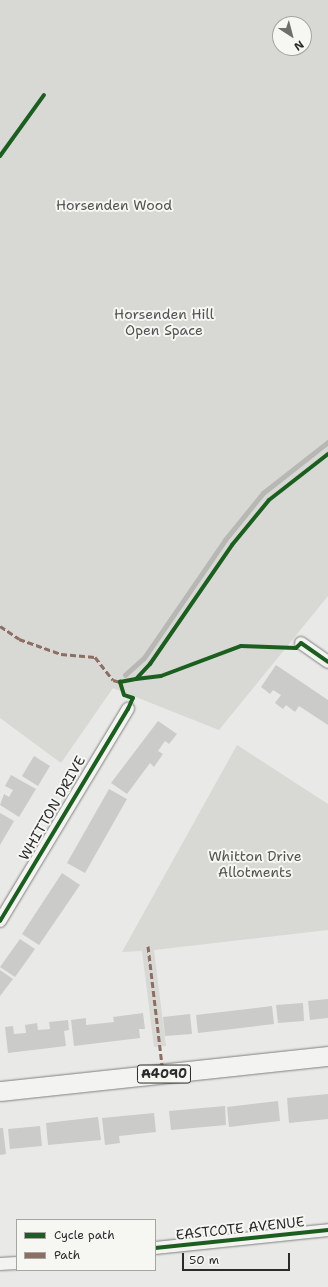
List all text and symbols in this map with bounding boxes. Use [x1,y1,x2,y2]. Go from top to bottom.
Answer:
north arrow [272,16,312,56]
text: N [291,37,307,54]
park label: Horsenden Wood [56,197,172,213]
park label: Horsenden Hill Open Space [114,306,214,338]
street label: WHITTON DRIVE [15,753,89,863]
park label: Whitton Drive Allotments [208,848,302,880]
road number: A4090 [136,1063,192,1085]
street label: EASTCOTE AVENUE [175,1213,305,1243]
legend [16,1219,156,1271]
text: Cycle path [54,1227,115,1243]
scale bar [184,1245,292,1271]
text: Path [54,1247,80,1263]
text: 50 m [189,1252,219,1268]

